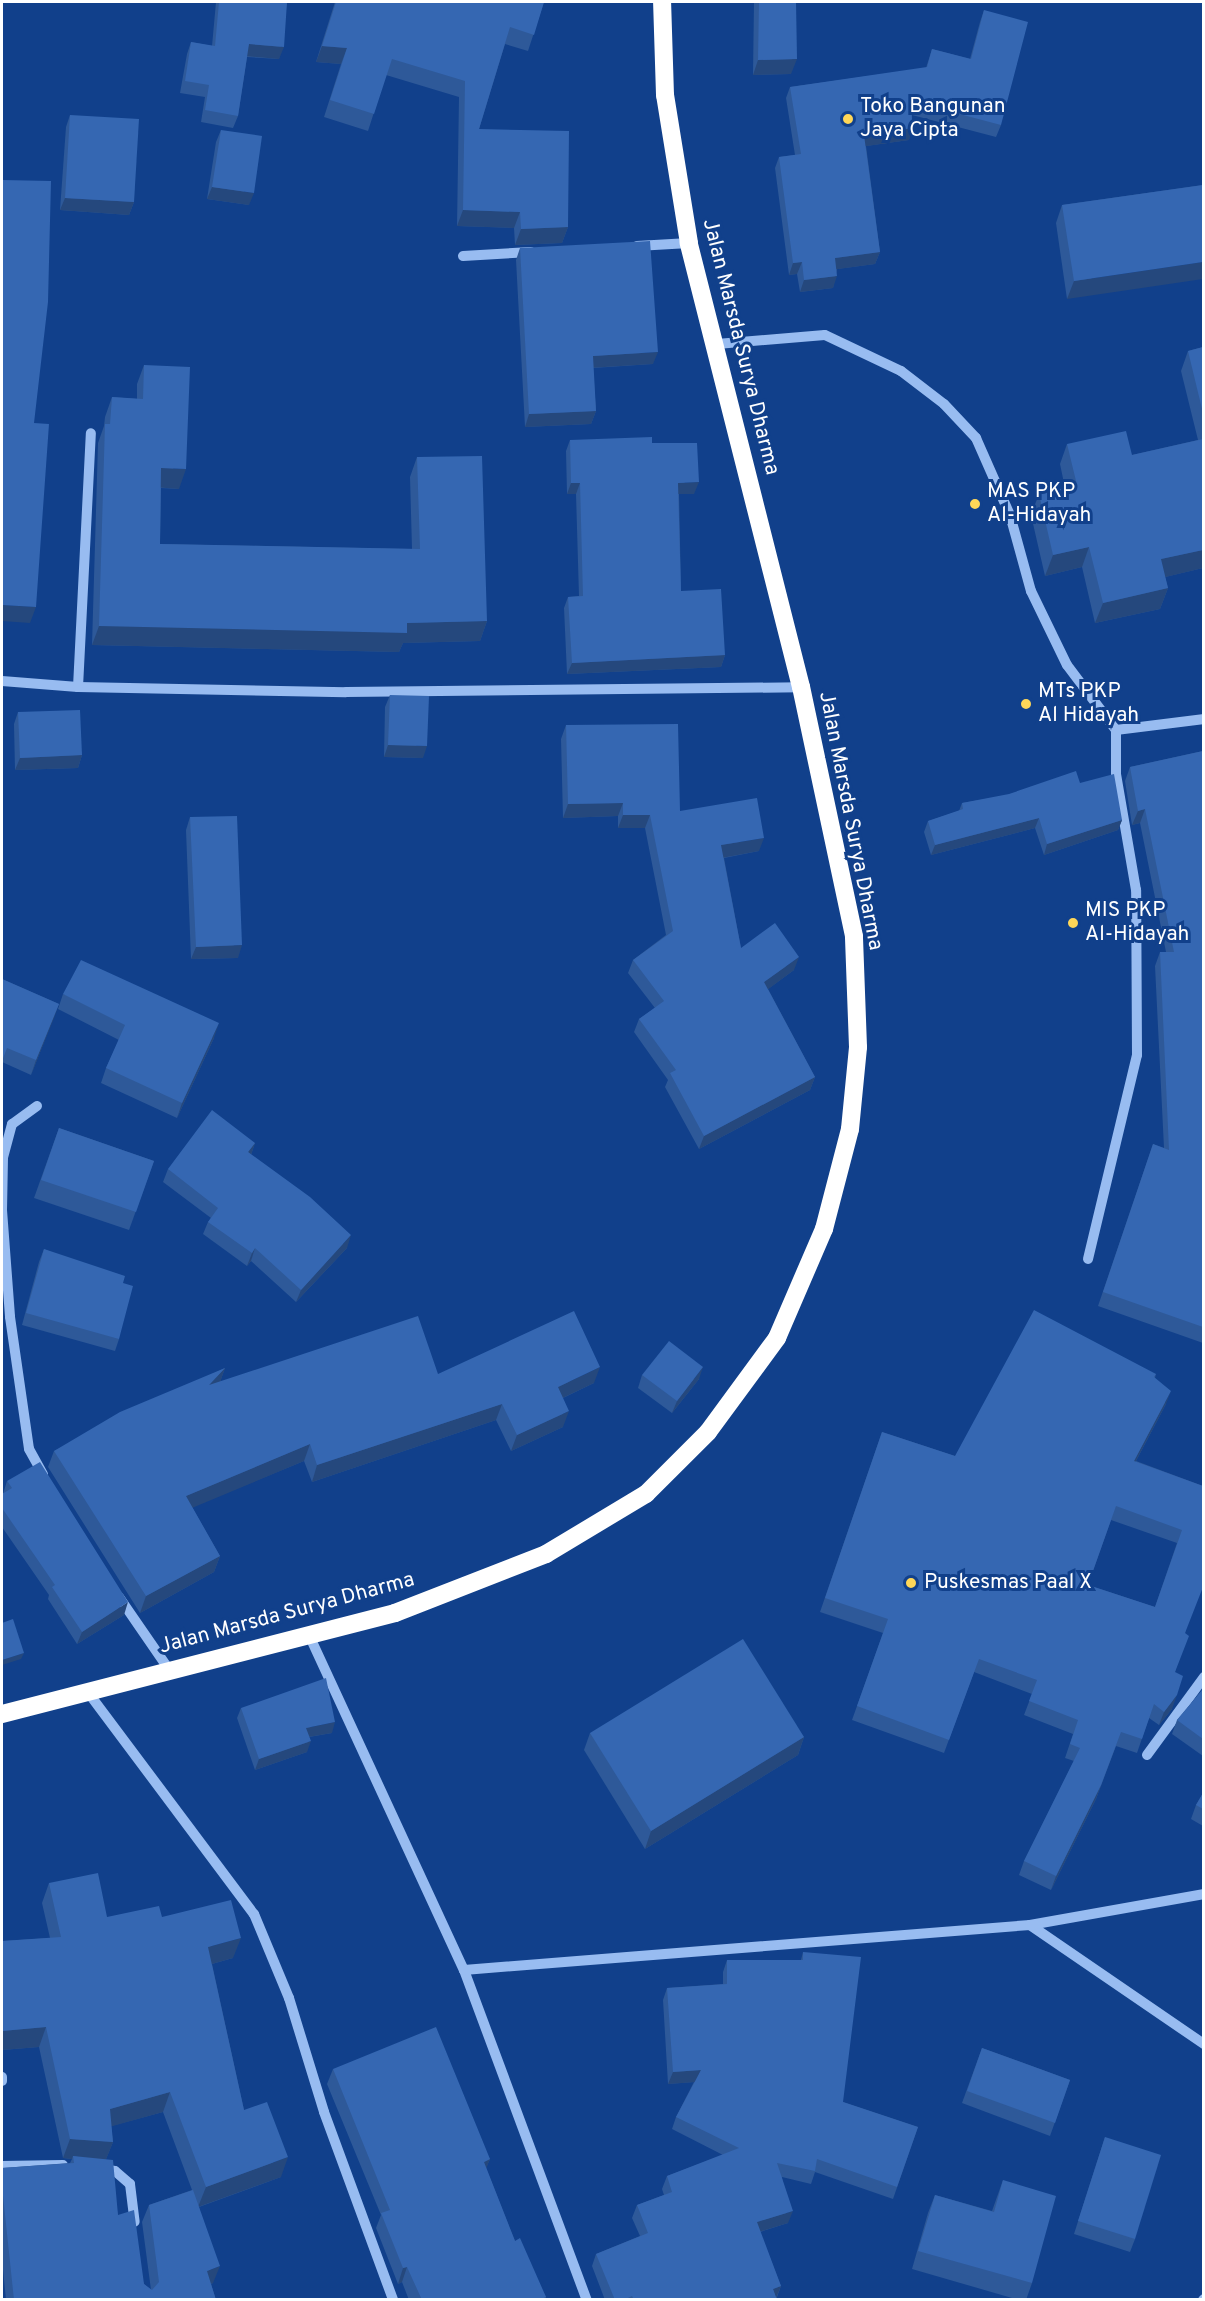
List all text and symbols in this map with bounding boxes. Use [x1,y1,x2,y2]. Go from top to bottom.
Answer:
place label: Toko Bangunan Jaya Cipta [860,94,1006,144]
marker: Toko Bangunan Jaya Cipta [841,112,855,126]
street label: Jalan Marsda Surya Dharma [696,216,784,478]
place label: MAS PKP Al-Hidayah [987,479,1091,529]
marker: MAS PKP Al-Hidayah [968,497,982,511]
place label: MTs PKP Al Hidayah [1038,679,1139,729]
street label: Jalan Marsda Surya Dharma [813,689,887,953]
marker: MTs PKP Al Hidayah [1019,697,1033,711]
place label: MIS PKP Al-Hidayah [1085,898,1189,948]
marker: MIS PKP Al-Hidayah [1066,916,1080,930]
street label: Jalan Marsda Surya Dharma [157,1568,417,1660]
place label: Puskesmas Paal X [924,1570,1092,1596]
marker: Puskesmas Paal X [902,1574,920,1592]

